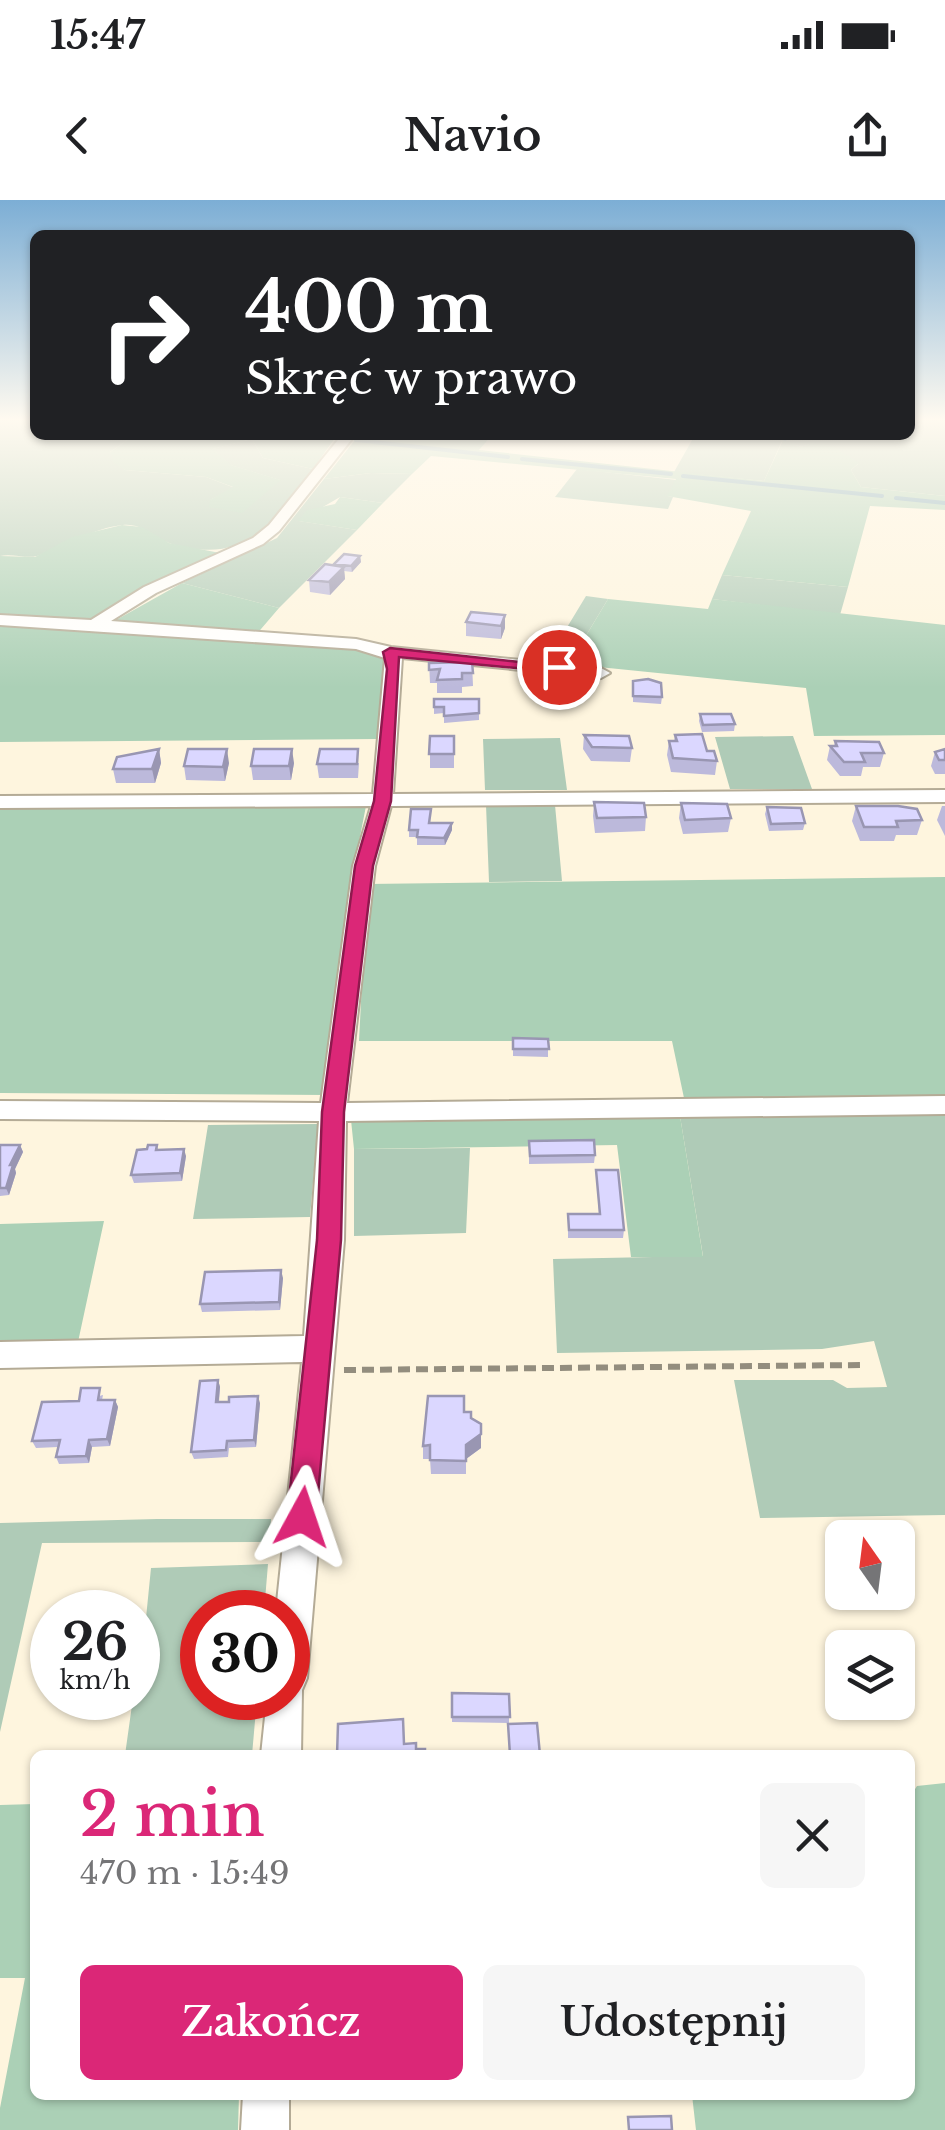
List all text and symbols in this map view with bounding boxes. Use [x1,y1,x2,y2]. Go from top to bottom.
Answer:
text: 15:47 [50,12,145,59]
text: Navio [403,107,542,163]
icon: back [50,108,105,163]
icon: share [840,108,895,163]
text: 400 m [245,264,493,351]
icon: right [80,270,210,400]
text: Skręć w prawo [245,350,577,406]
pin [517,625,602,710]
icon: arrive [532,640,587,695]
position arrow [250,1465,354,1569]
north arrow [825,1520,915,1610]
map controls [825,1520,915,1720]
speed limit sign: 30 [180,1590,310,1720]
text: 26 [62,1611,128,1674]
button: layers [825,1630,915,1720]
text: km/h [60,1665,130,1696]
text: 2 min [80,1778,265,1852]
button: close [760,1783,865,1888]
text: 470 m · 15:49 [80,1853,290,1893]
button: Zakończ [80,1965,463,2080]
button: Udostępnij [483,1965,865,2080]

